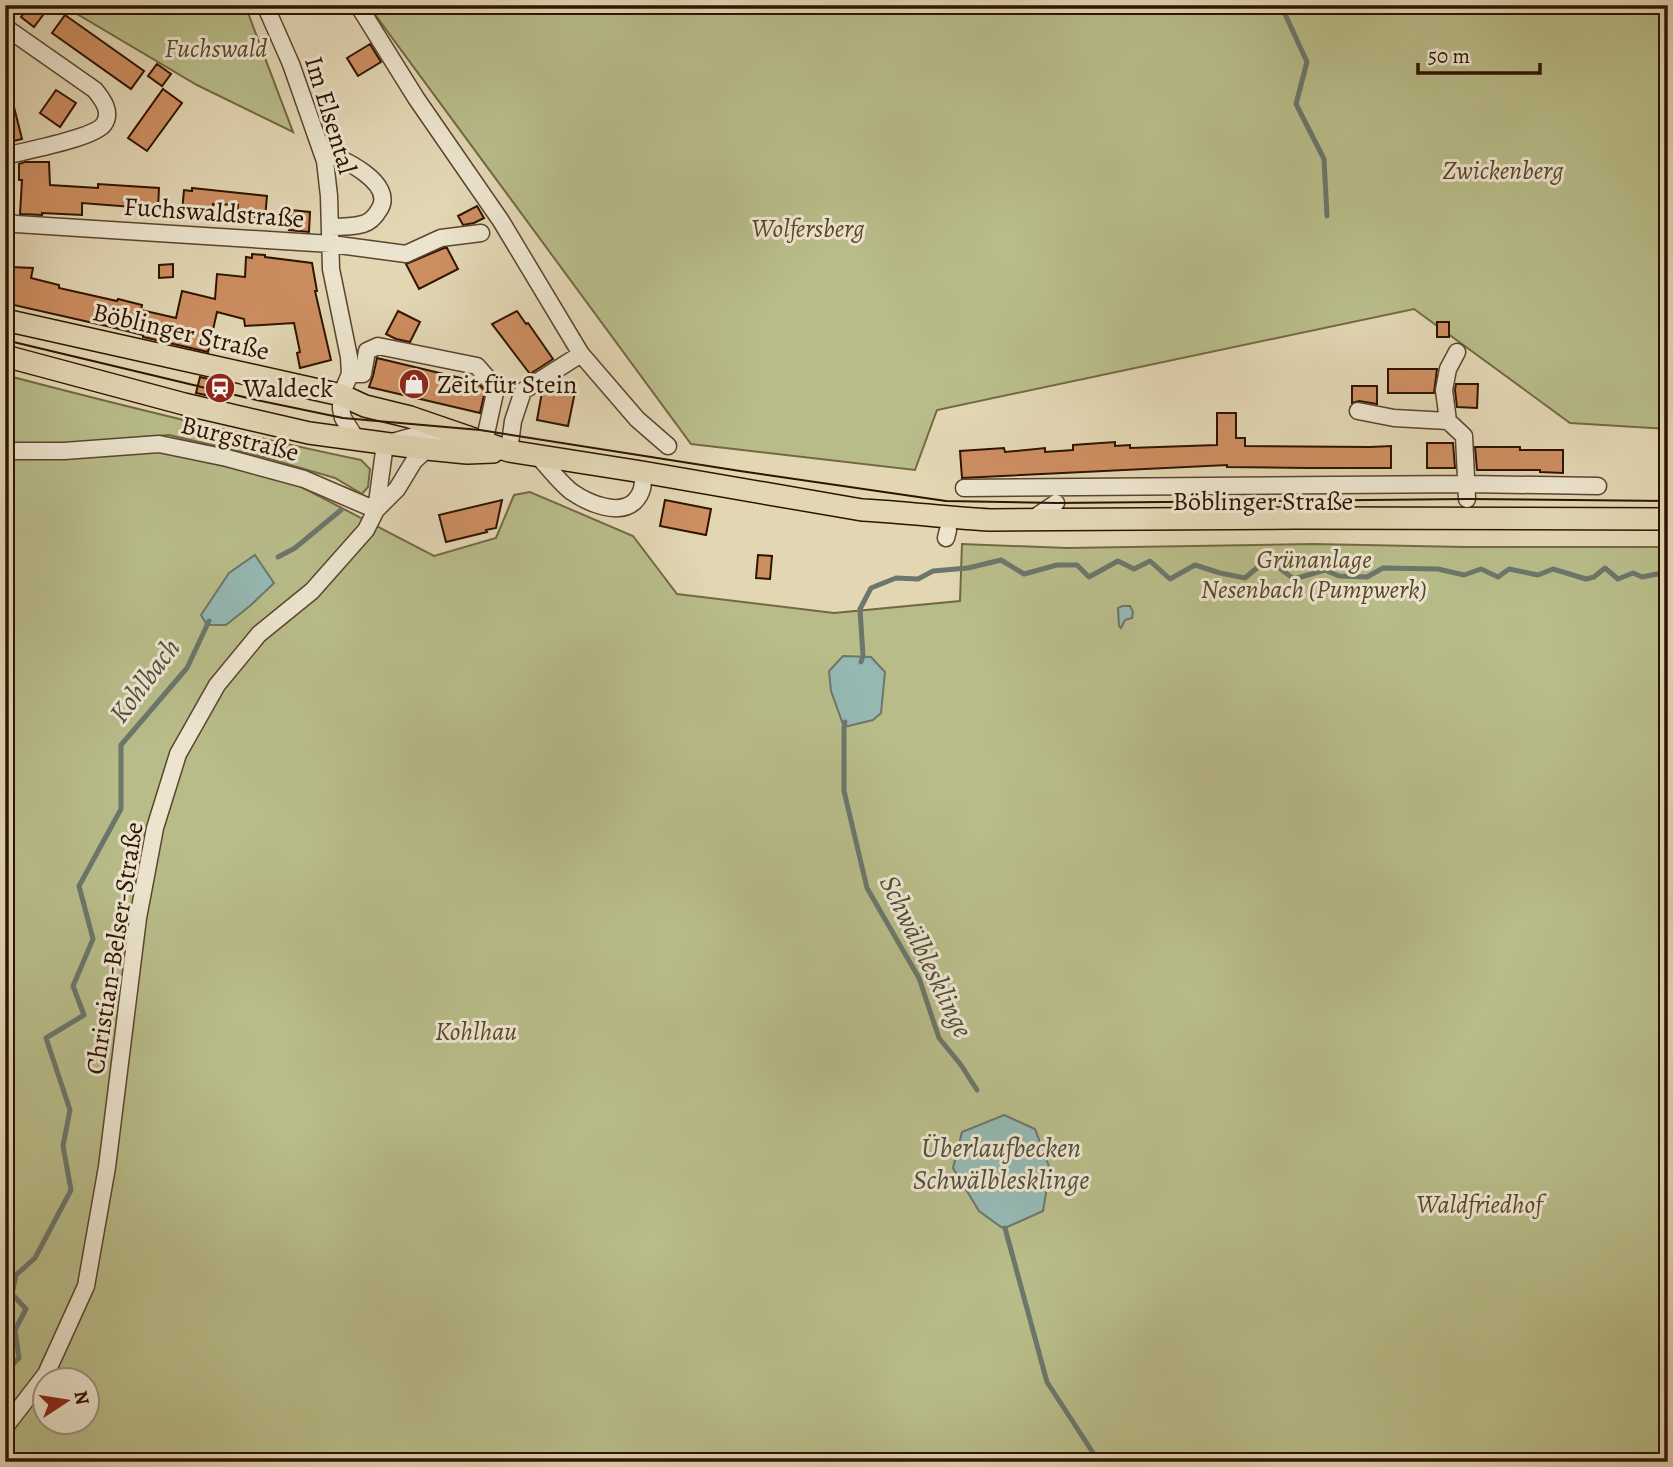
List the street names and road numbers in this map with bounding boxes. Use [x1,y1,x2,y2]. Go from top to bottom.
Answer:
street label: Im Elsental [296,52,365,178]
street label: Fuchswaldstraße [122,189,305,236]
street label: Böblinger Straße [89,294,273,369]
street label: Burgstraße [177,407,303,470]
street label: Böblinger Straße [1173,484,1353,519]
street label: Christian-Belser-Straße [77,819,152,1077]

